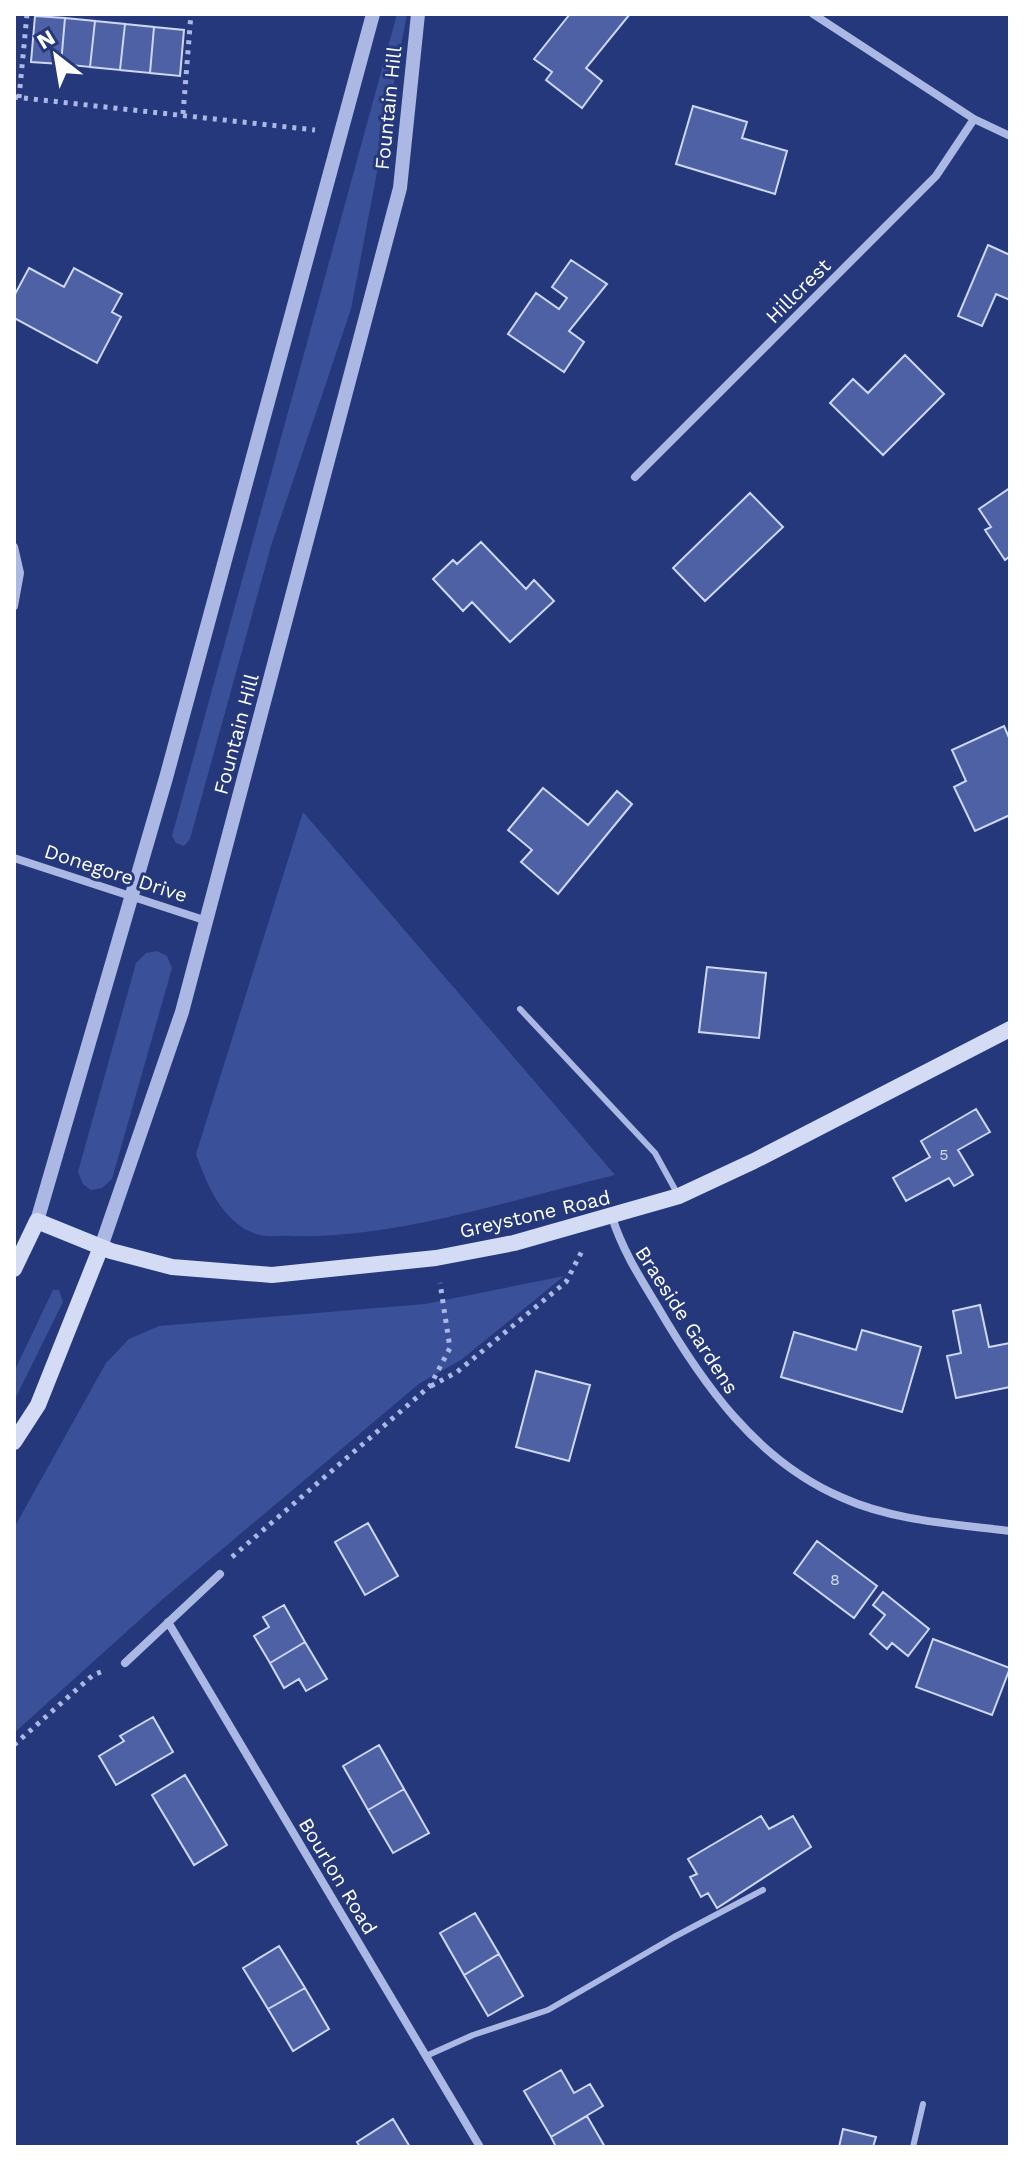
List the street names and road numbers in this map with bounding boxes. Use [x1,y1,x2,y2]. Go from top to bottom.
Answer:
street label: Fountain Hill [370,45,406,171]
street label: Hillcrest [761,253,836,328]
street label: Fountain Hill [208,671,264,797]
street label: Donegore Drive [41,839,191,907]
street label: Greystone Road [457,1185,613,1243]
street label: Braeside Gardens [630,1242,744,1398]
street label: Bourlon Road [294,1813,382,1939]

